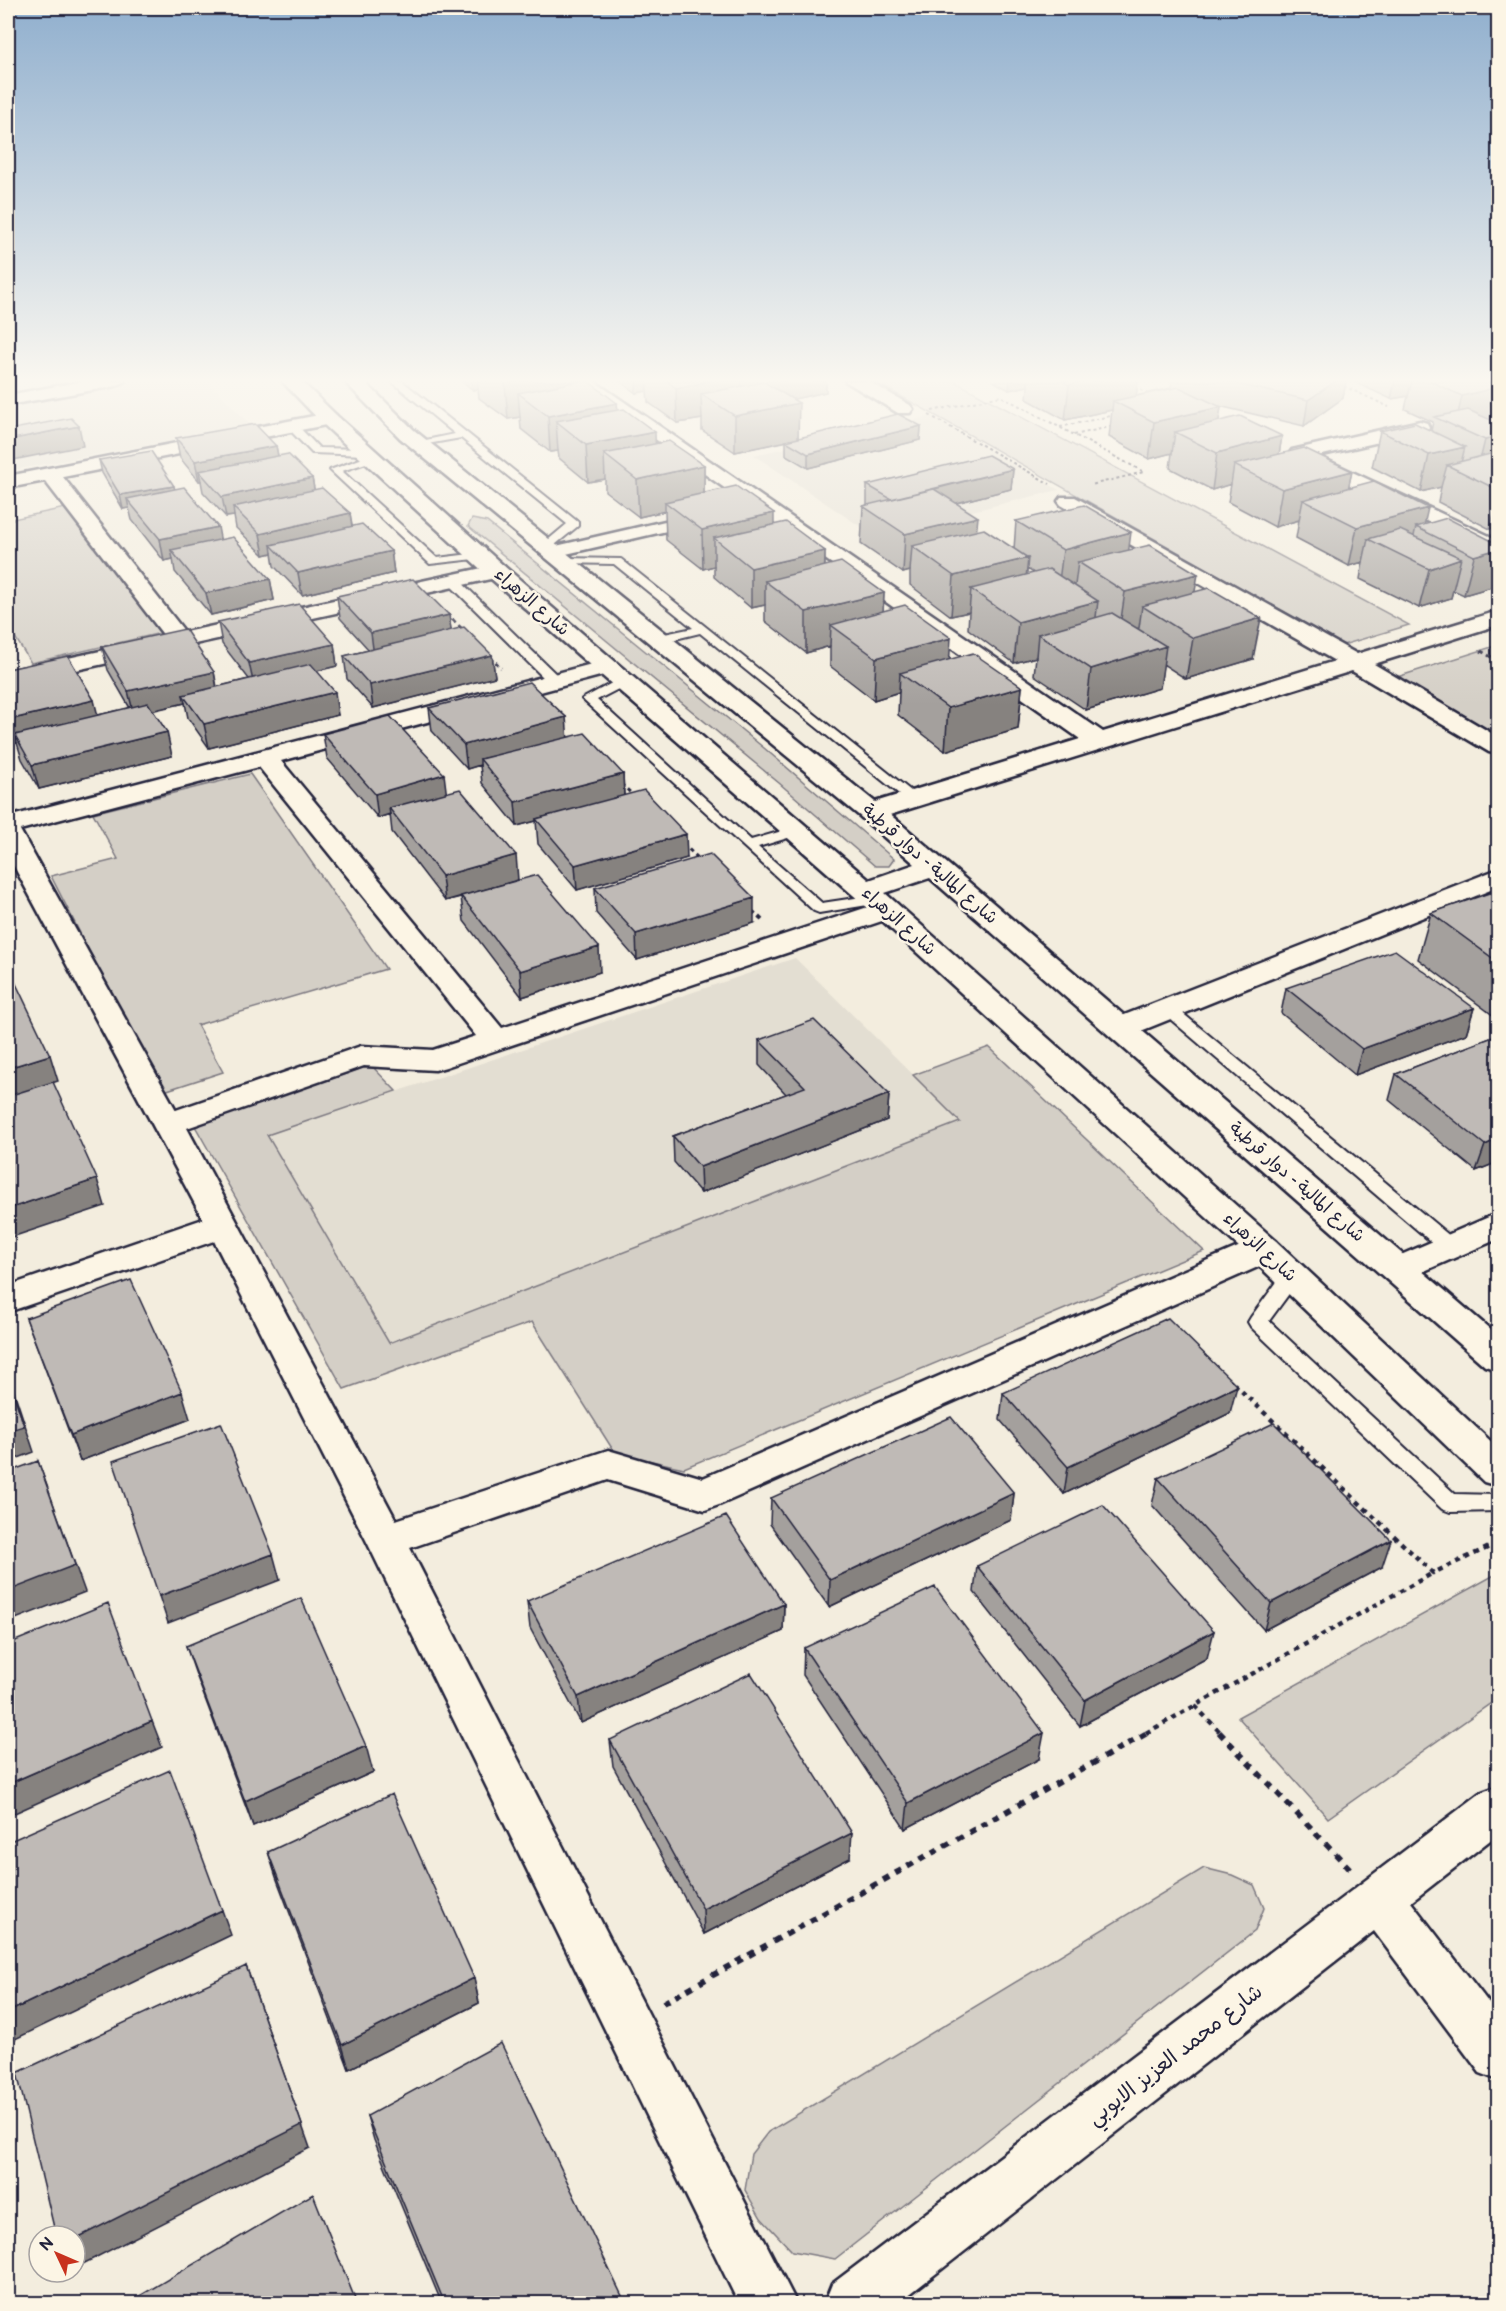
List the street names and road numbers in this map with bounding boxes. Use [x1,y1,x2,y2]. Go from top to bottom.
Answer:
street label: شارع الزهراء [490,564,574,641]
street label: شارع المالية - دوار قرطبة [857,799,1002,929]
street label: شارع الزهراء [857,882,940,961]
street label: شارع المالية - دوار قرطبة [1224,1117,1369,1247]
street label: شارع الزهراء [1218,1208,1301,1287]
street label: شارع محمد العزيز الايوبي [1083,1979,1271,2136]

